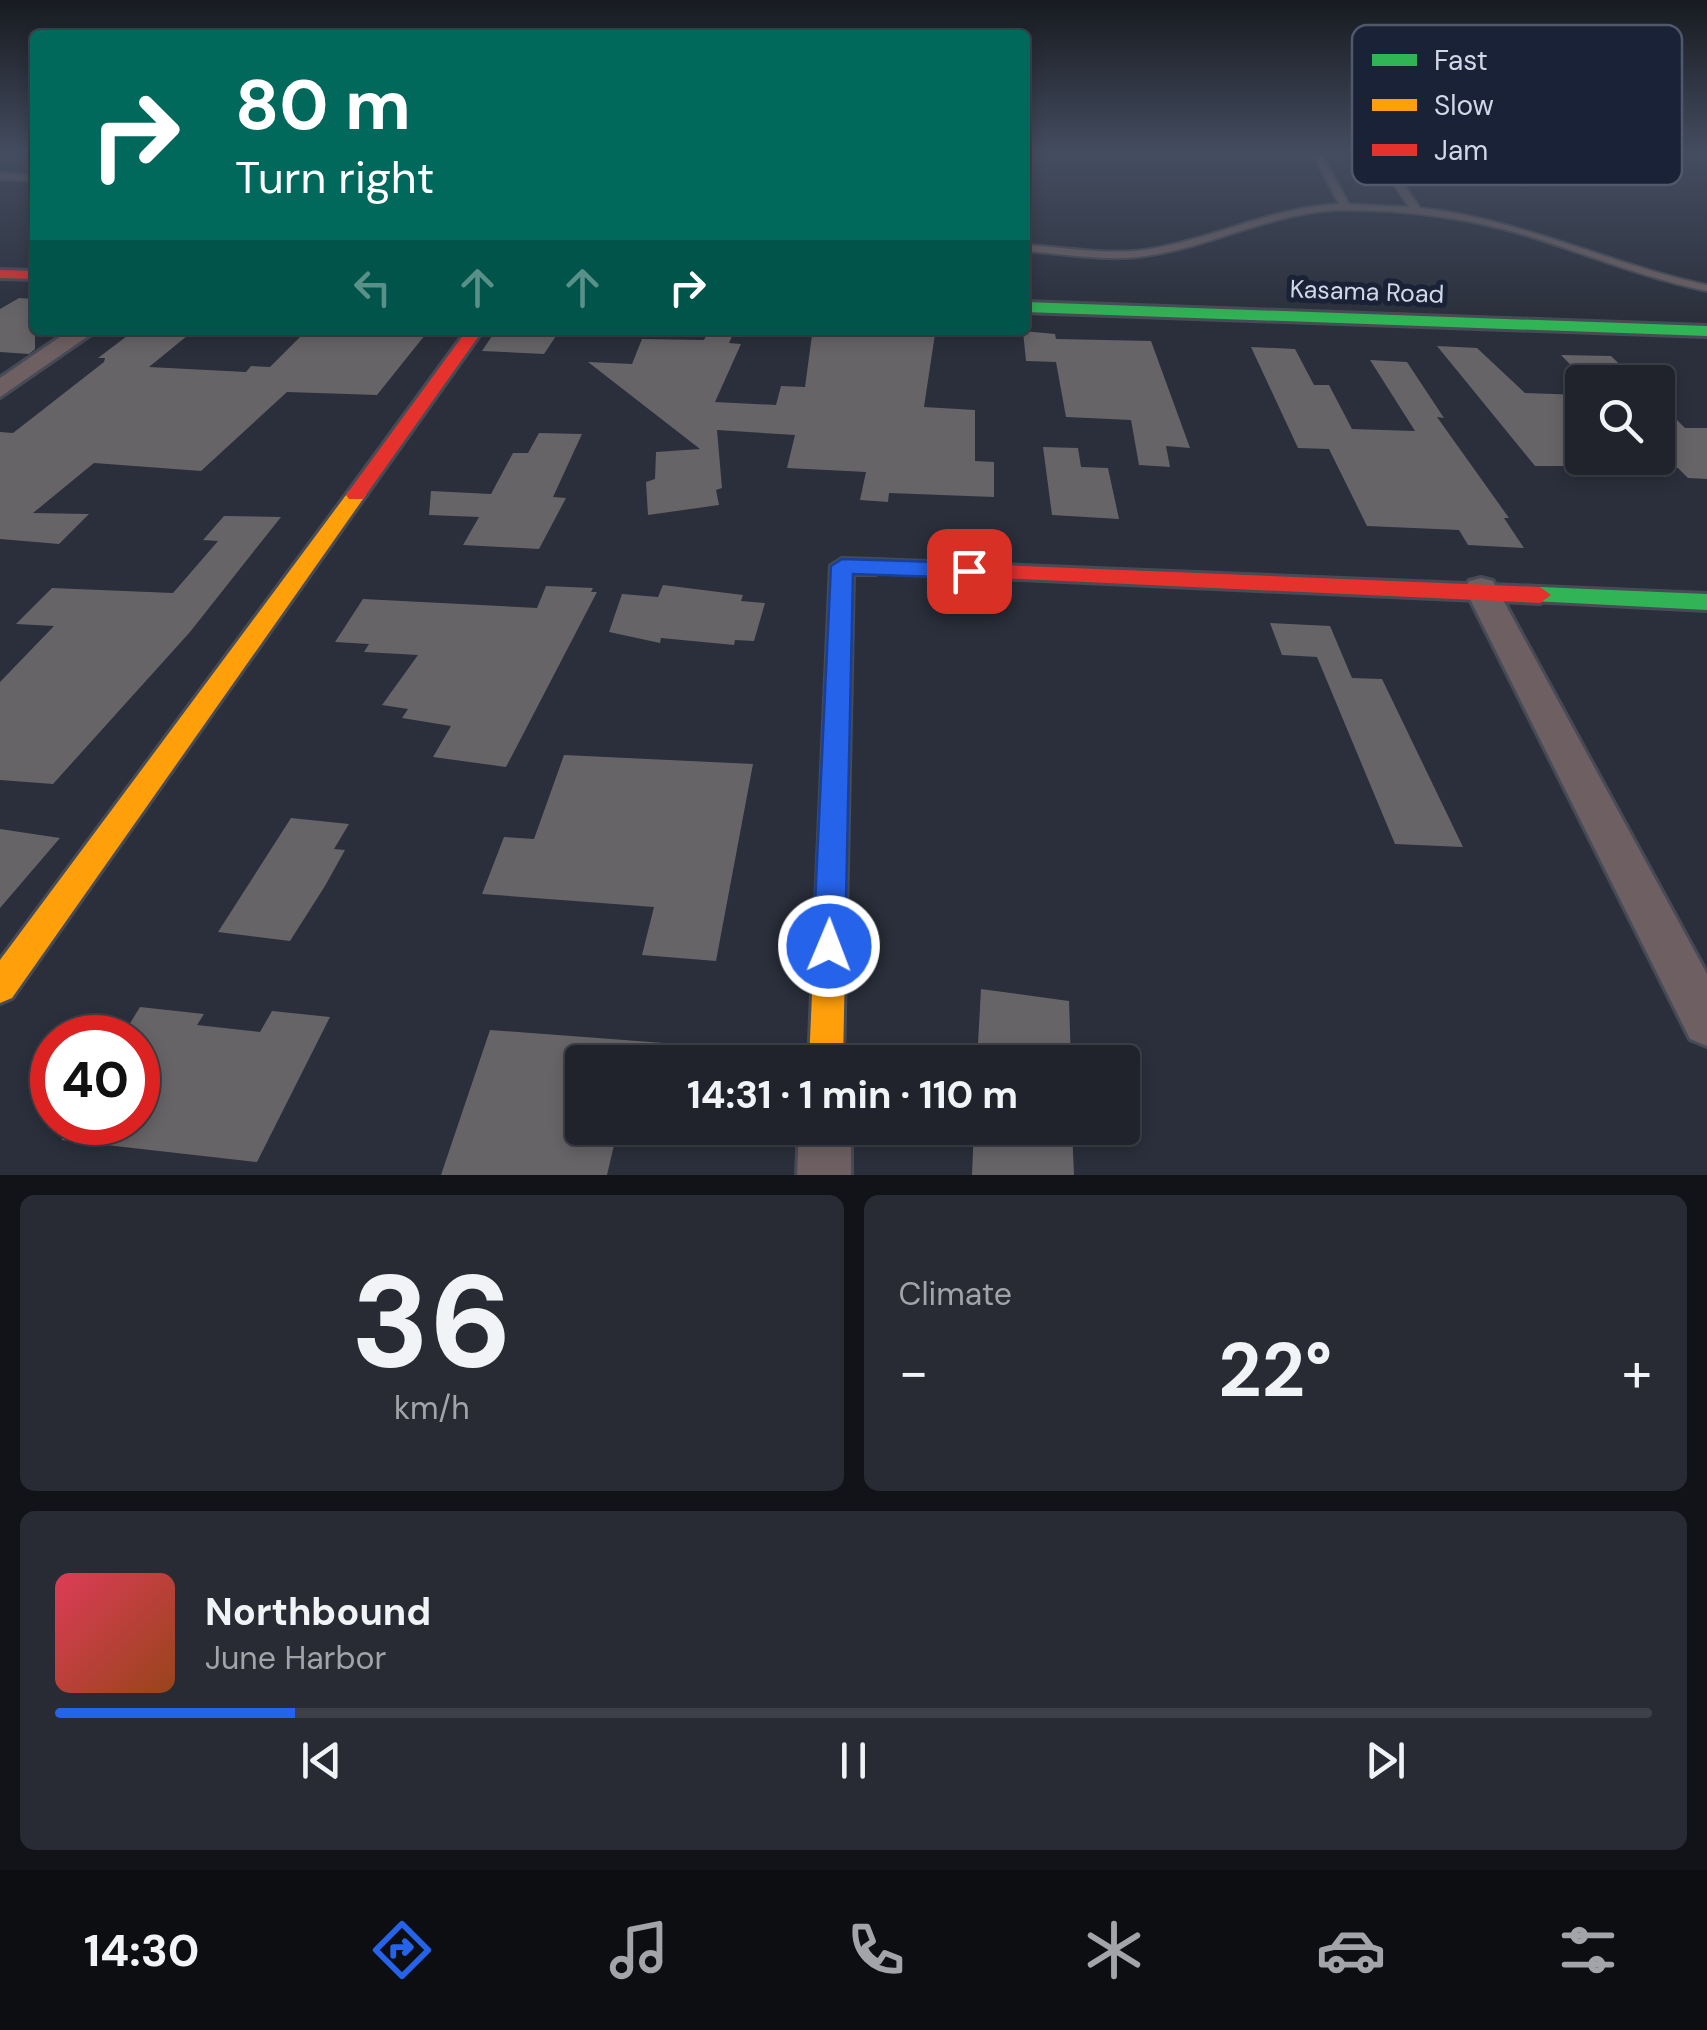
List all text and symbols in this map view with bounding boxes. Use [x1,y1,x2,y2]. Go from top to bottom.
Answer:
legend [1352,25,1682,185]
text: Fast [1434,42,1488,79]
text: 80 m [235,60,411,151]
icon: right [70,70,200,200]
text: Slow [1434,87,1494,124]
text: Jam [1434,132,1488,169]
text: Turn right [235,148,434,207]
icon: left [345,260,400,315]
icon: ahead [450,260,505,315]
icon: ahead [555,260,610,315]
icon: right [660,260,715,315]
street label: Kasama Road [1289,272,1445,311]
map controls [1565,365,1675,475]
button: search [1565,365,1675,475]
pin [927,529,1012,614]
icon: arrive [942,544,997,599]
position arrow [777,894,881,998]
speed limit sign: 40 [30,1015,160,1145]
text: 14:31 · 1 min · 110 m [687,1070,1018,1120]
text: 36 [351,1237,512,1406]
text: Climate [899,1273,1012,1315]
text: 22° [1218,1322,1332,1419]
text: − [899,1336,929,1408]
text: + [1622,1336,1652,1408]
text: km/h [394,1387,470,1429]
text: Northbound [205,1587,431,1637]
text: June Harbor [205,1637,386,1679]
icon: previous [294,1733,349,1788]
icon: pause [826,1733,881,1788]
icon: next [1358,1733,1413,1788]
icon: directions [367,1915,437,1985]
icon: music [604,1915,674,1985]
icon: phone [841,1915,911,1985]
icon: climate [1079,1915,1149,1985]
icon: car [1316,1915,1386,1985]
icon: filters [1553,1915,1623,1985]
text: 14:30 [84,1921,200,1980]

